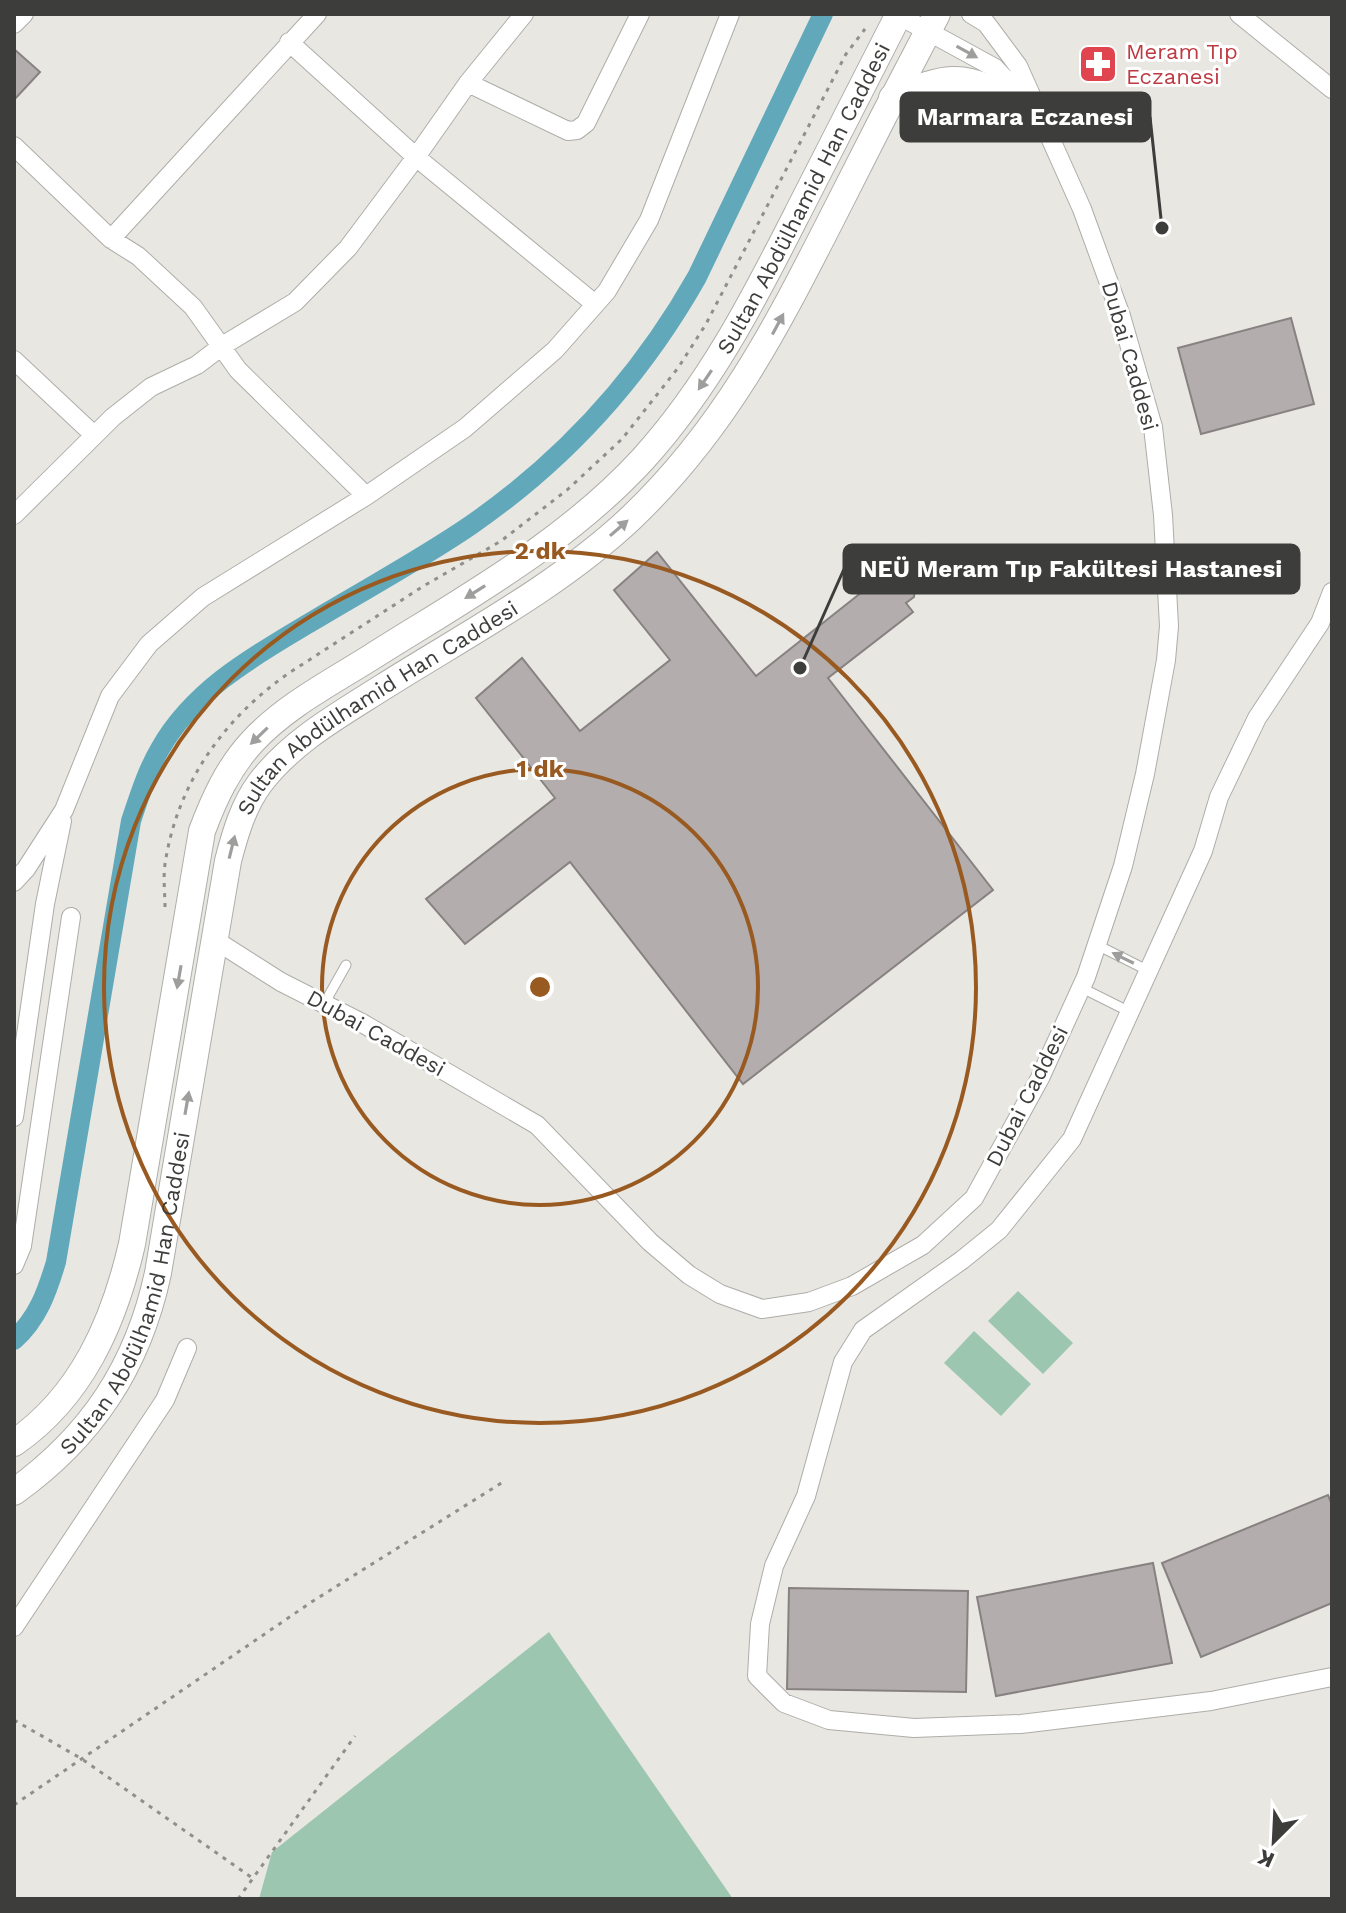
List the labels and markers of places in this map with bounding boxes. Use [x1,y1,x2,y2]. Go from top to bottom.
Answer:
place label: Meram Tıp Eczanesi [1126,39,1238,89]
pharmacy icon: Meram Tıp Eczanesi [1077,43,1119,85]
callout: Marmara Eczanesi [901,93,1150,141]
callout: NEÜ Meram Tıp Fakültesi Hastanesi [844,545,1299,593]
centre of rings [526,973,554,1001]

